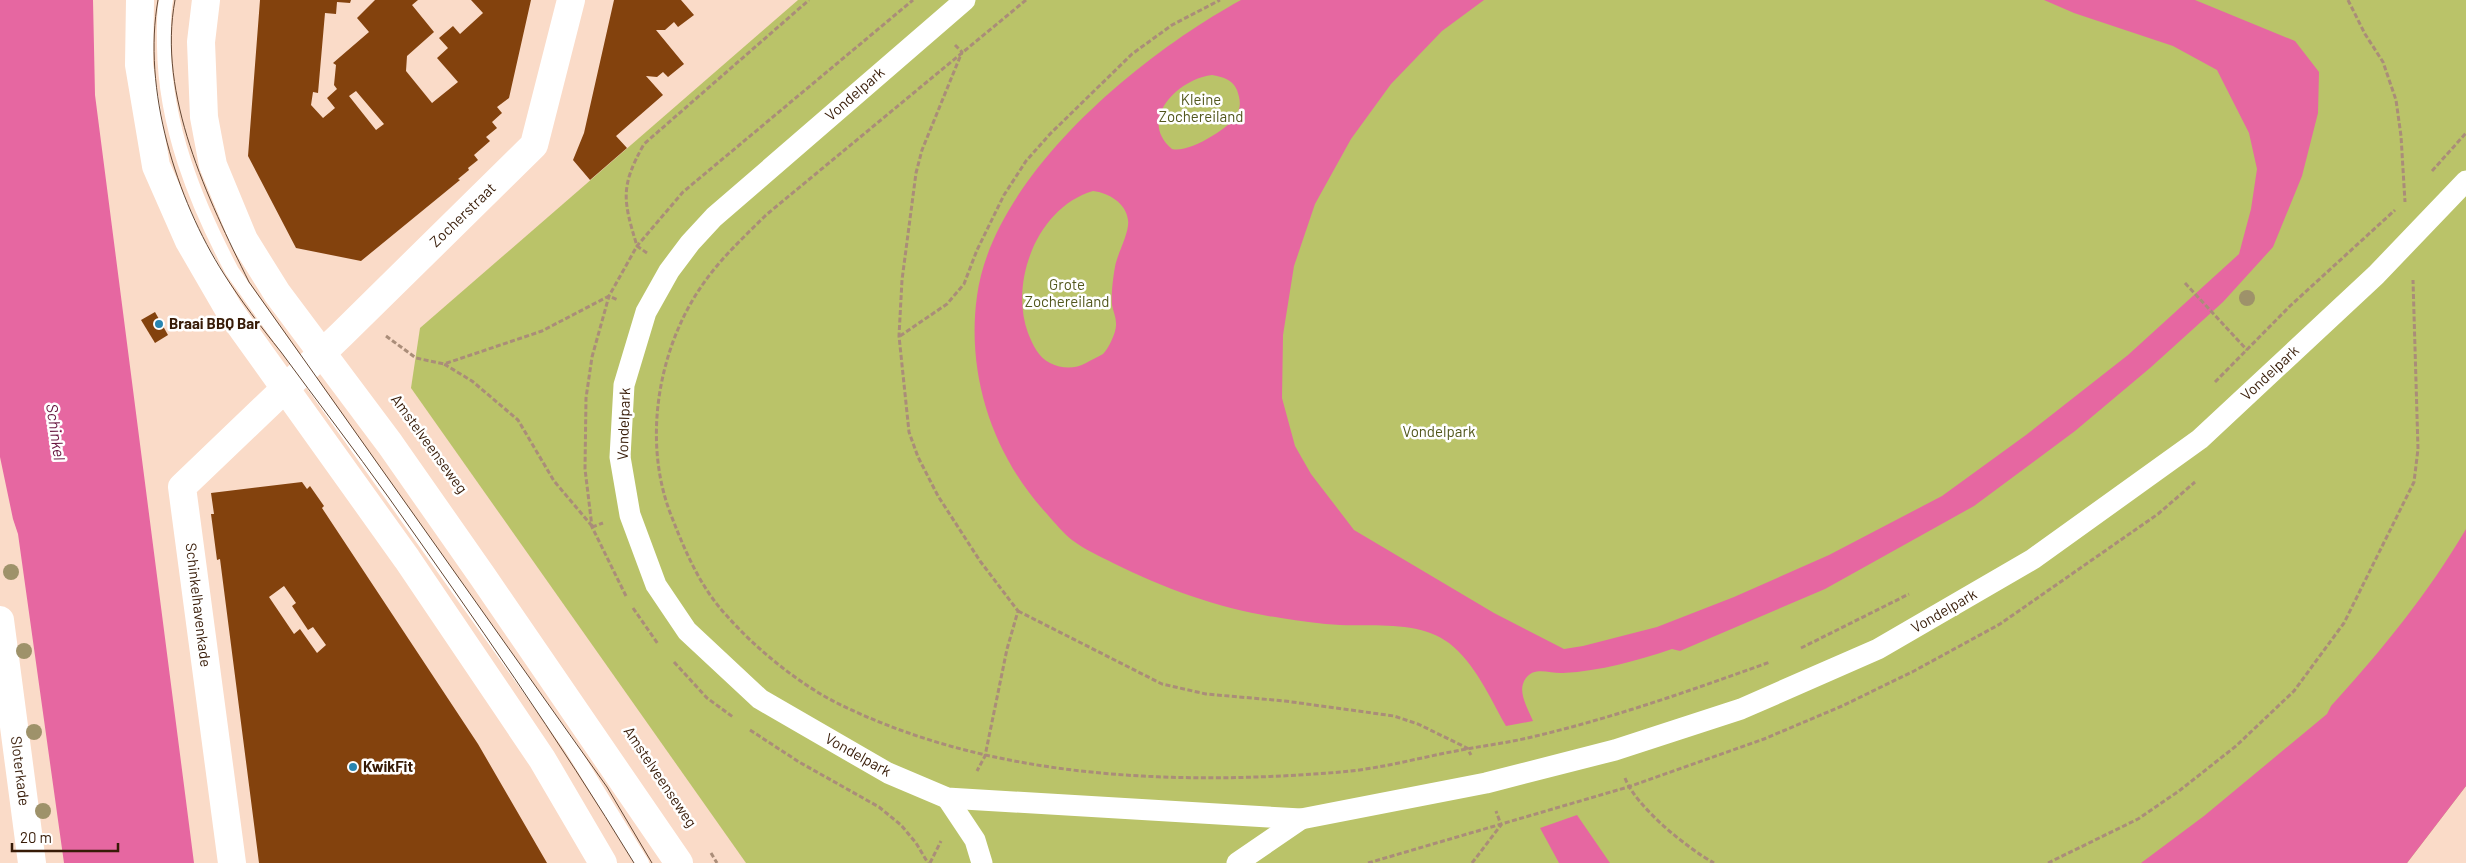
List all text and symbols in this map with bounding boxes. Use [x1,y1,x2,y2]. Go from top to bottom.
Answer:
street label: Vondelpark [821,62,888,124]
park label: Kleine Zochereiland [1159,90,1243,125]
street label: Zocherstraat [426,178,499,250]
park label: Grote Zochereiland [1025,275,1109,310]
place label: Braai BBQ Bar [169,314,260,332]
marker: Braai BBQ Bar [153,318,165,330]
street label: Vondelpark [2237,341,2302,404]
street label: Vondelpark [613,387,633,461]
street label: Amstelveenseweg [388,390,472,496]
water label: Schinkel [43,402,70,462]
park label: Vondelpark [1403,422,1476,440]
street label: Schinkelhavenkade [182,542,216,668]
street label: Vondelpark [1907,584,1980,636]
street label: Amstelveenseweg [620,723,701,830]
street label: Vondelpark [822,729,895,780]
street label: Sloterkade [8,735,34,807]
place label: KwikFit [363,757,413,775]
marker: KwikFit [347,761,359,773]
scale bar [12,820,119,852]
text: 20 m [20,828,52,846]

